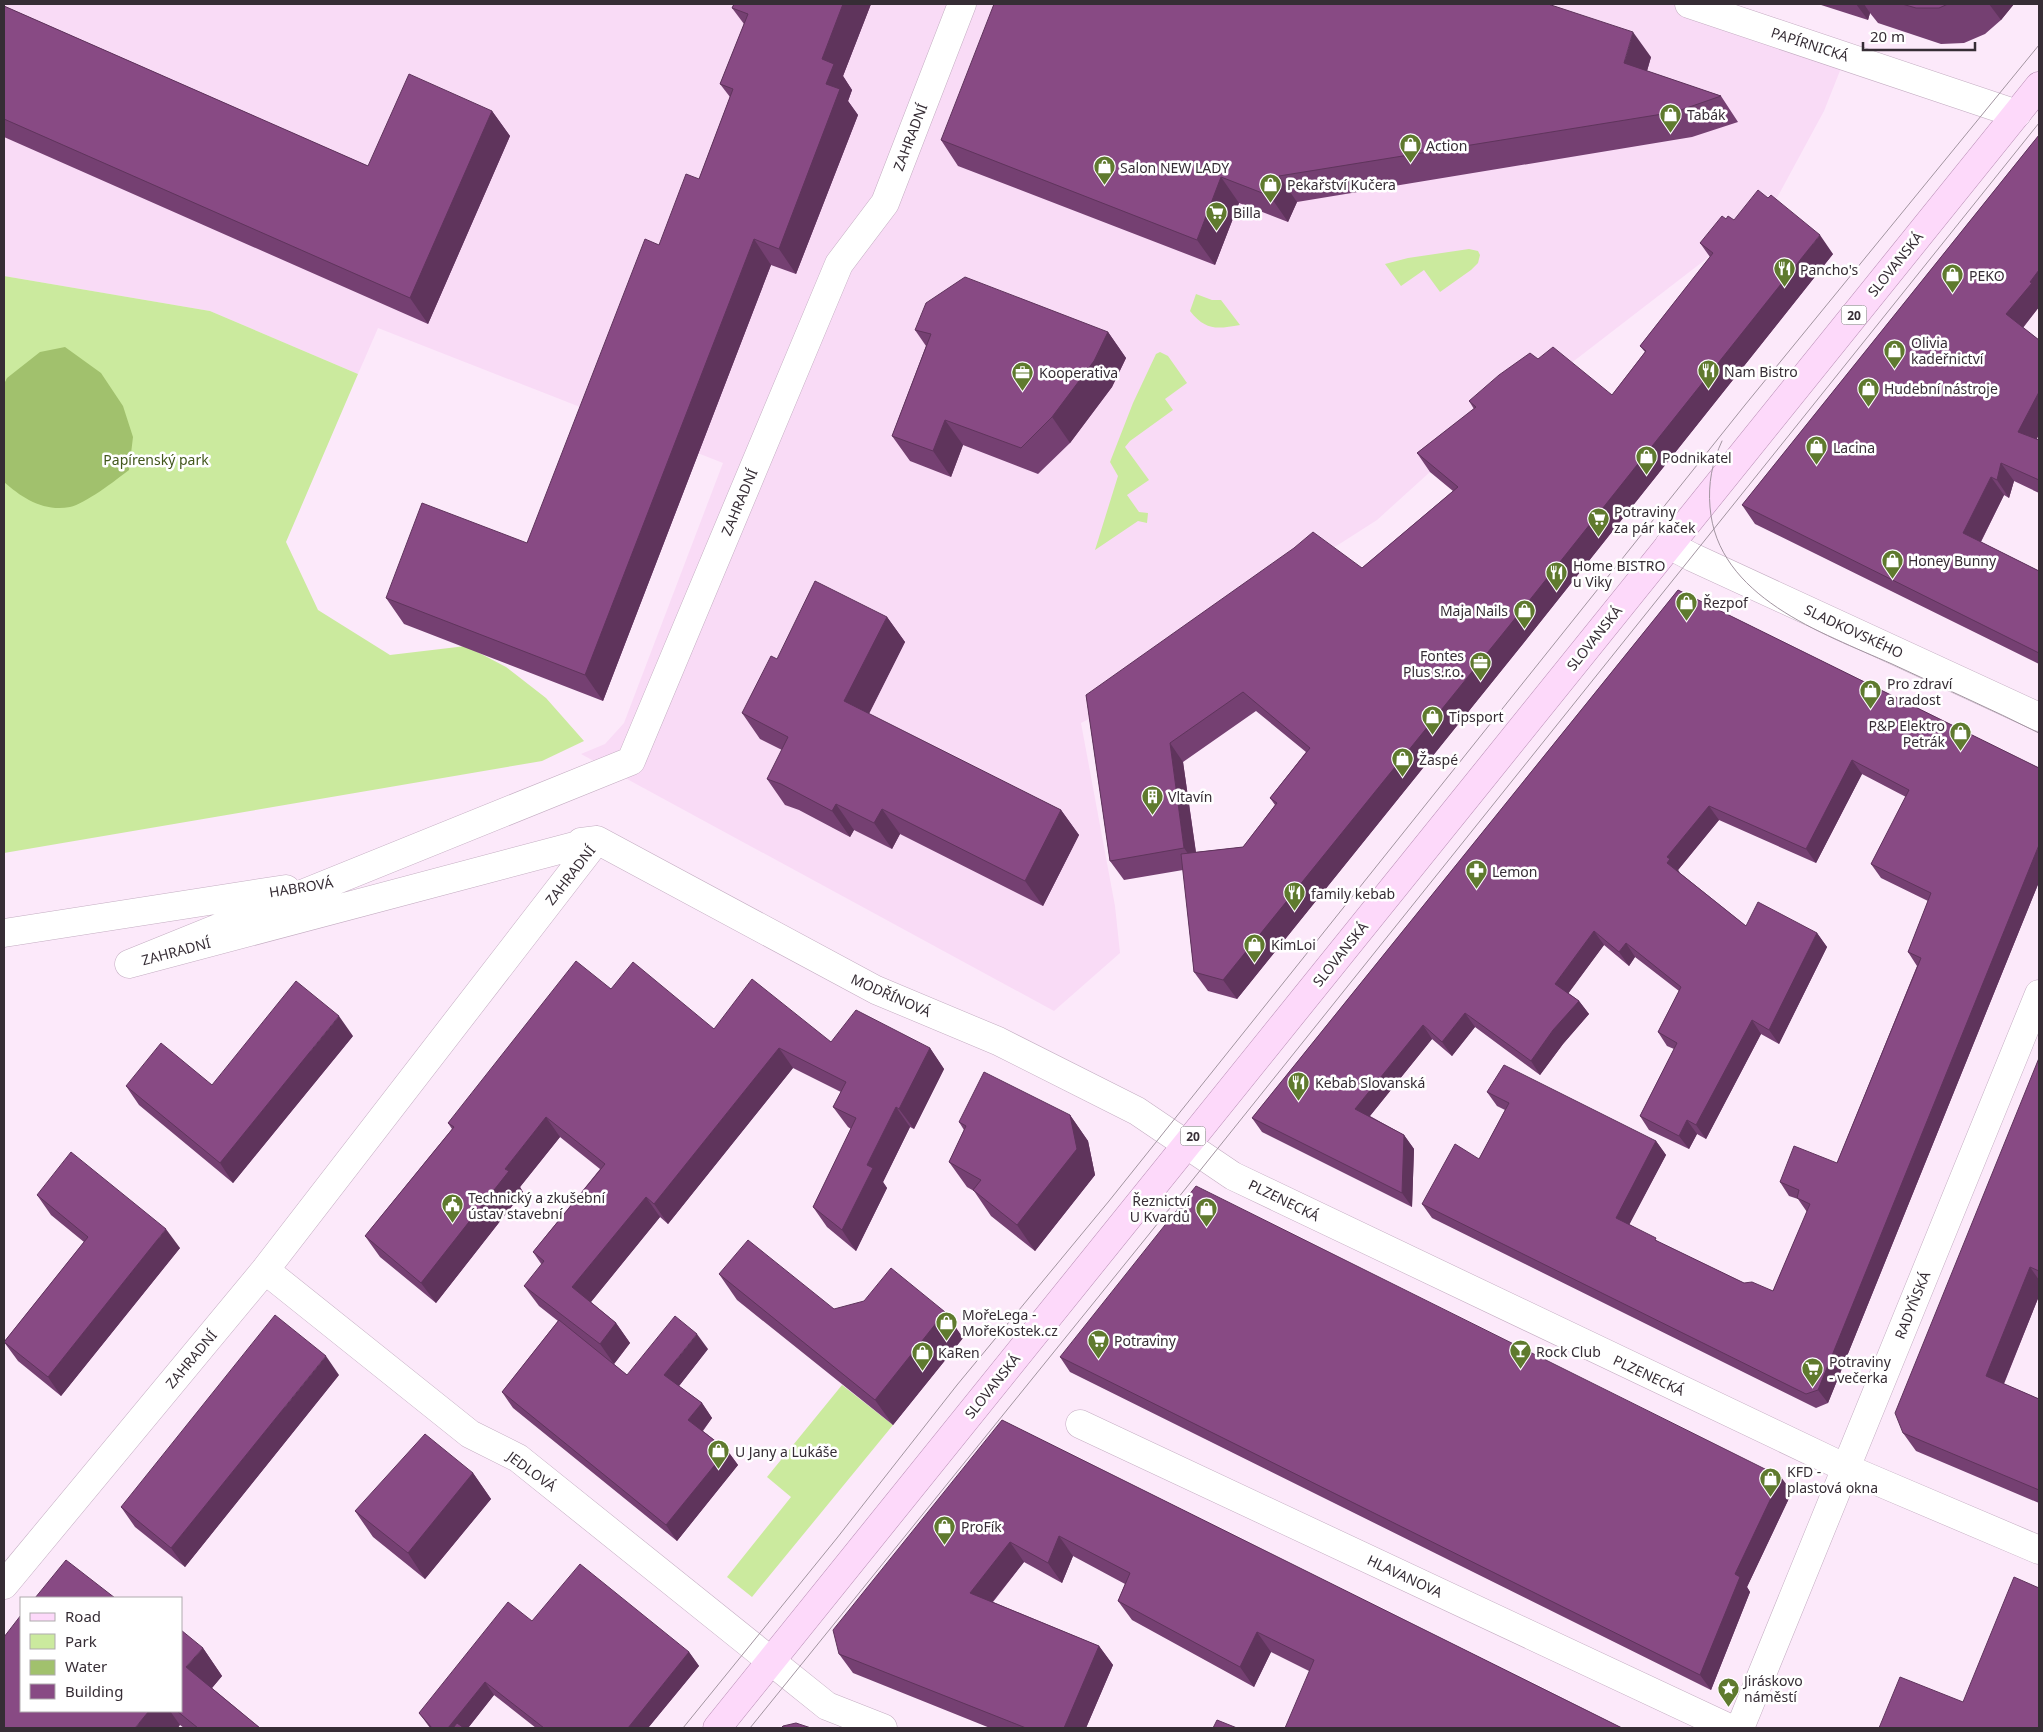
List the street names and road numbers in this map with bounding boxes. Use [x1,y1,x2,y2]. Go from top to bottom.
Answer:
street label: PAPÍRNICKÁ [1769,23,1851,65]
street label: ZAHRADNÍ [888,100,932,173]
street label: SLOVANSKÁ [1863,228,1927,300]
road number: 20 [1842,306,1866,324]
street label: ZAHRADNÍ [716,466,762,538]
street label: SLADKOVSKÉHO [1801,600,1907,662]
street label: SLOVANSKÁ [1562,602,1626,674]
street label: ZAHRADNÍ [541,841,599,909]
street label: HABROVÁ [268,873,334,901]
street label: SLOVANSKÁ [1308,918,1372,990]
street label: ZAHRADNÍ [139,933,213,969]
street label: MODŘÍNOVÁ [848,969,934,1021]
road number: 20 [1180,1126,1206,1146]
street label: PLZENECKÁ [1245,1175,1323,1225]
street label: RADYŇSKÁ [1890,1268,1934,1342]
street label: ZAHRADNÍ [161,1326,221,1392]
street label: SLOVANSKÁ [960,1350,1024,1422]
street label: PLZENECKÁ [1610,1350,1688,1400]
street label: JEDLOVÁ [502,1446,560,1495]
street label: HLAVANOVA [1364,1550,1446,1602]

